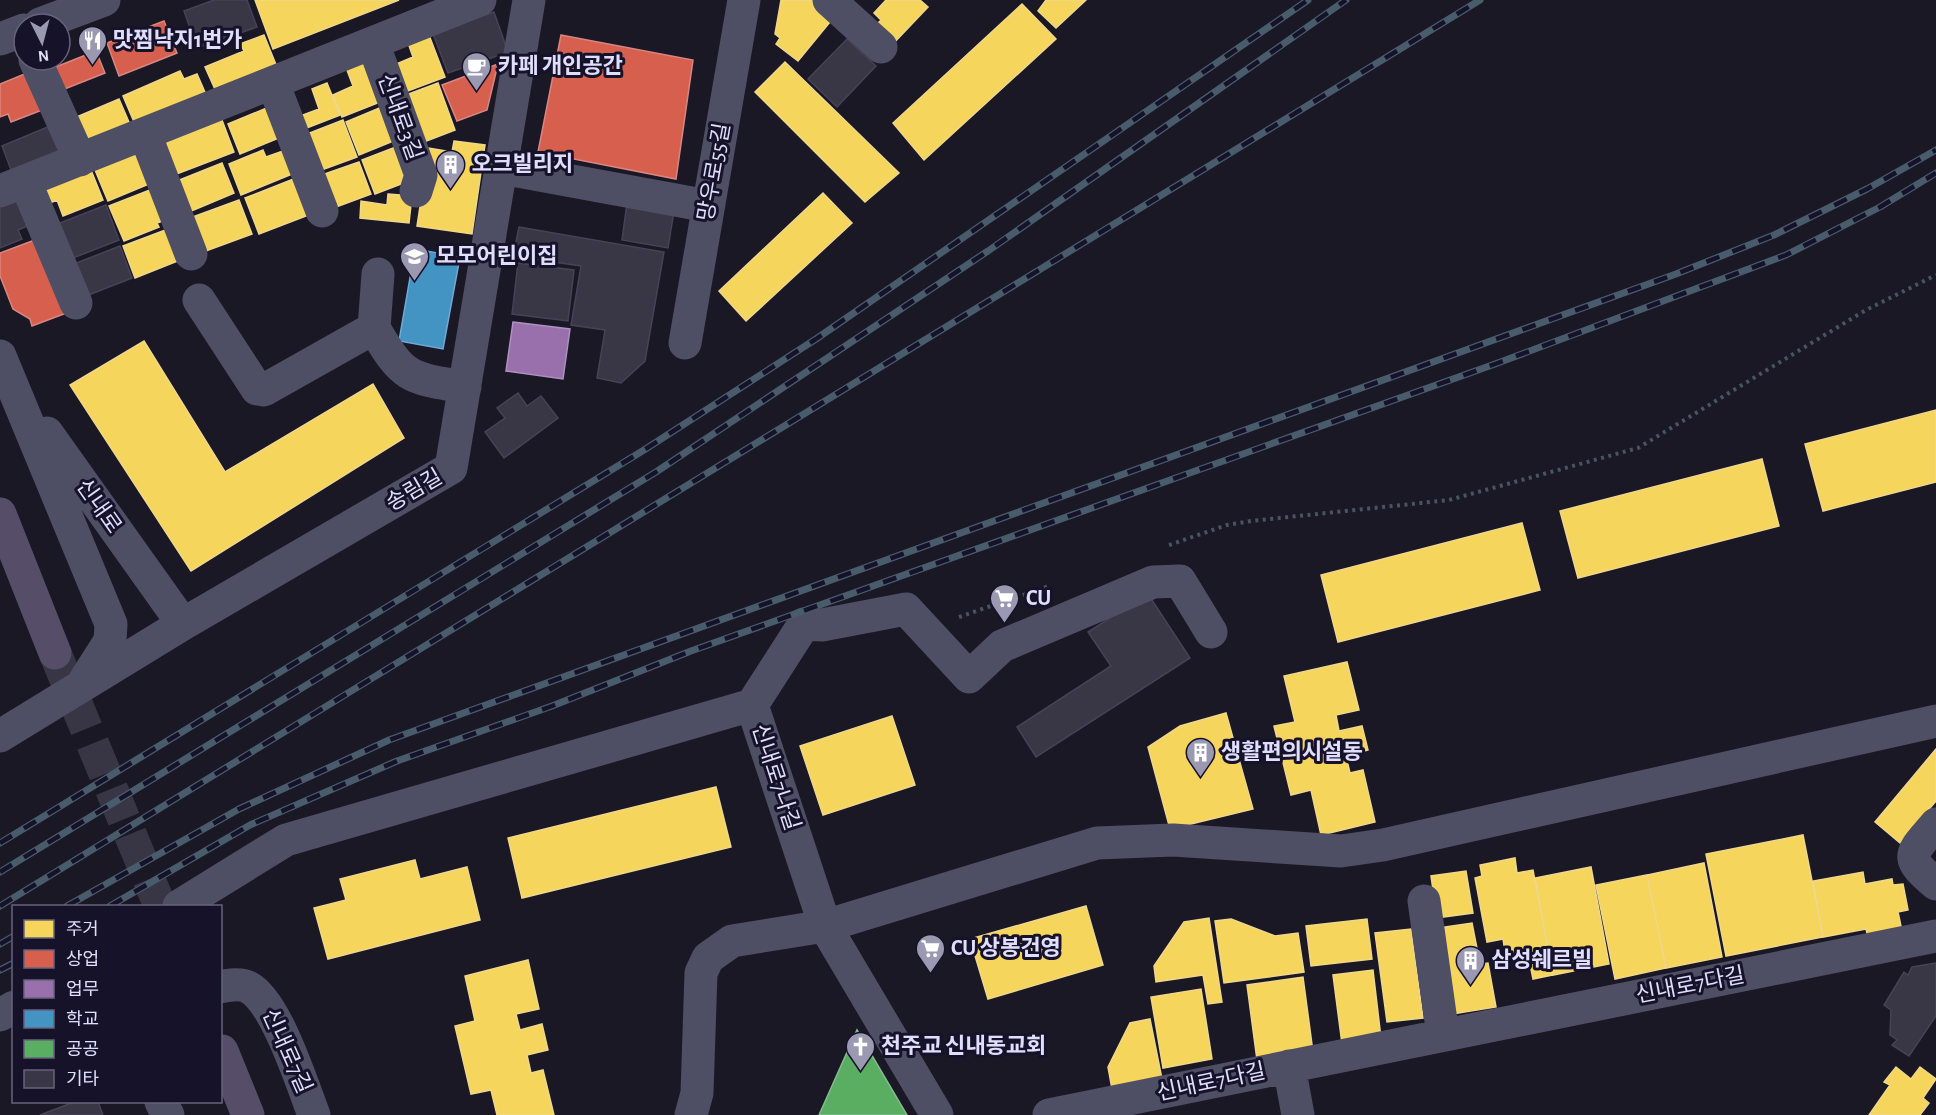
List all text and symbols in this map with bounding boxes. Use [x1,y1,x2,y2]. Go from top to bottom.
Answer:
north arrow [12,12,72,72]
restaurant icon: 맛찜낙지1번가 [76,24,108,66]
place label: 맛찜낙지1번가 [113,28,242,51]
text: N [37,47,50,64]
cafe icon: 카페 개인공간 [461,50,493,92]
place label: 카페 개인공간 [498,54,623,77]
street label: 신내로3길 [374,71,427,163]
street label: 망우로55길 [694,121,733,223]
building icon: 오크빌리지 [435,148,467,190]
place label: 오크빌리지 [472,152,573,175]
school or university icon: 모모어린이집 [399,240,431,282]
place label: 모모어린이집 [436,244,557,267]
street label: 송림길 [382,464,446,515]
street label: 신내로 [73,474,126,537]
supermarket icon: CU [989,582,1021,624]
place label: CU [1026,587,1051,609]
street label: 신내로7나길 [748,721,804,833]
building icon: 생활편의시설동 [1184,736,1216,778]
place label: 생활편의시설동 [1221,740,1363,763]
legend [12,905,222,1103]
text: 주거 [66,920,99,939]
supermarket icon: CU 상봉건영 [914,932,946,974]
place label: CU 상봉건영 [951,936,1061,959]
building icon: 삼성쉐르빌 [1454,944,1486,986]
place label: 삼성쉐르빌 [1491,948,1592,971]
text: 상업 [66,949,99,969]
street label: 신내로7다길 [1634,963,1746,1006]
text: 업무 [66,980,99,999]
street label: 신내로7길 [259,1005,316,1097]
text: 학교 [66,1010,99,1029]
church icon: 천주교 신내동교회 [844,1030,876,1072]
place label: 천주교 신내동교회 [881,1034,1046,1057]
text: 공공 [66,1040,99,1059]
street label: 신내로7다길 [1155,1059,1267,1104]
text: 기타 [66,1069,100,1089]

